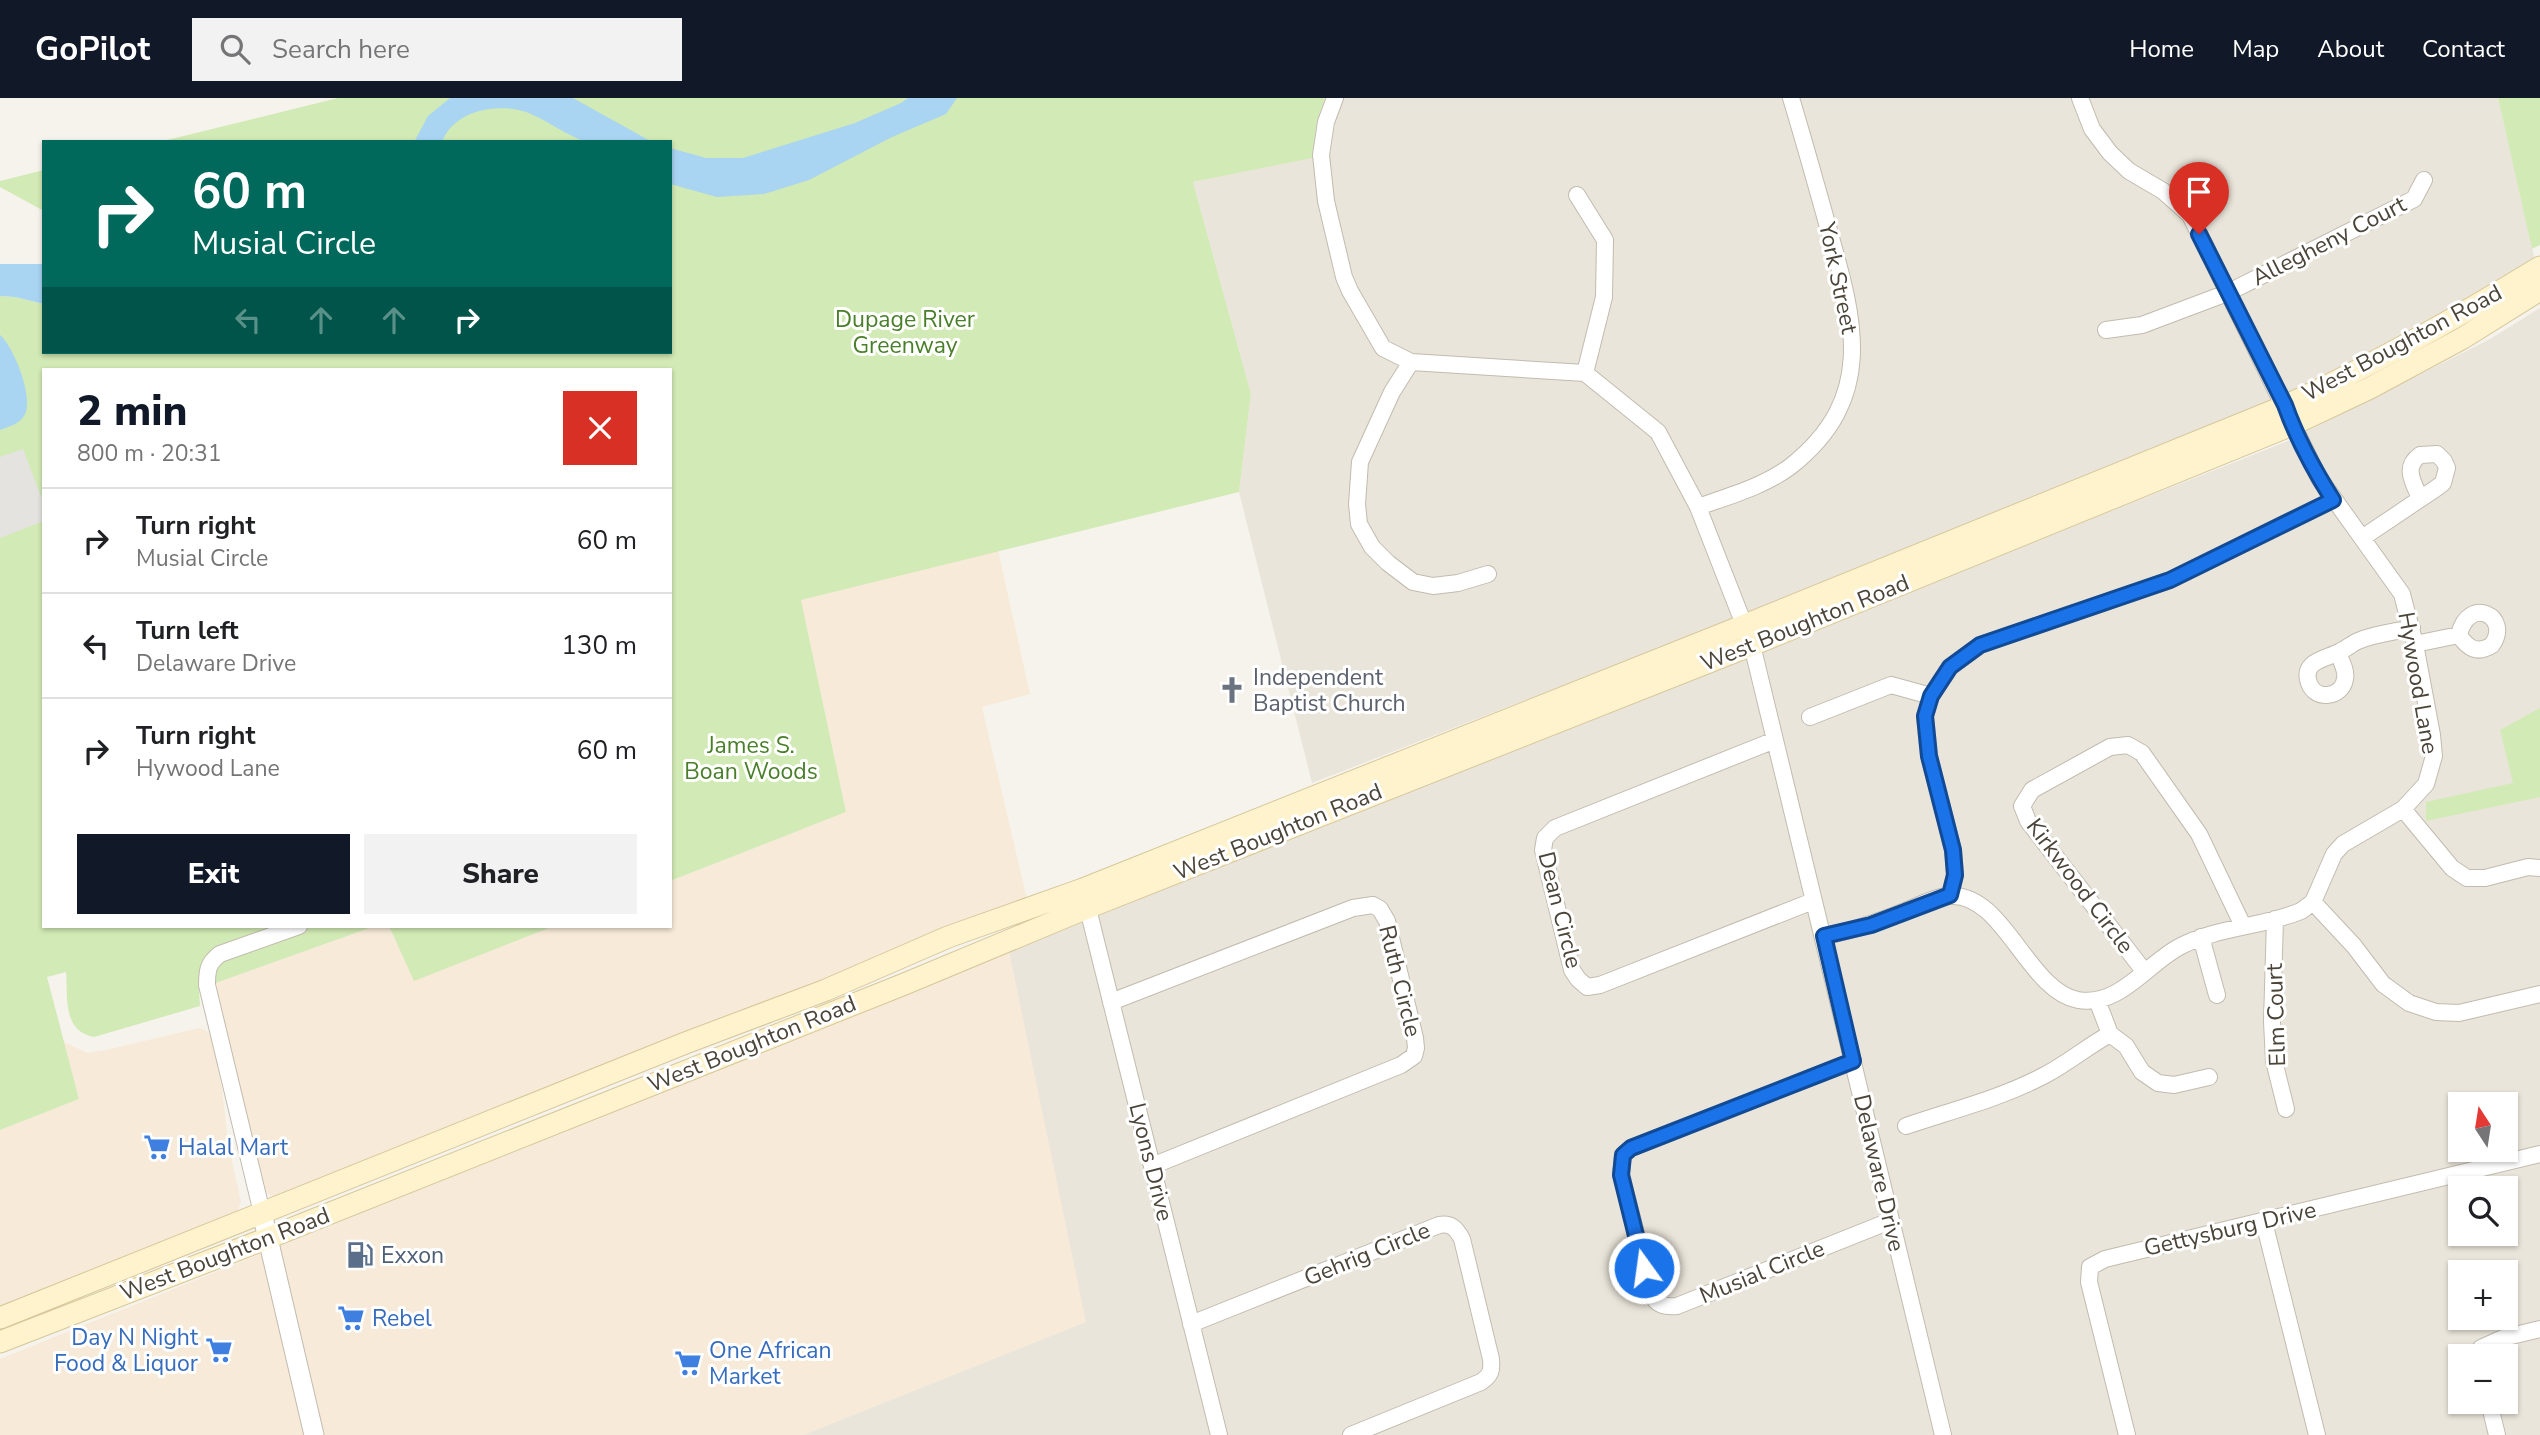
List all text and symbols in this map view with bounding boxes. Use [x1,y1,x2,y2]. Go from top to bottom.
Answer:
search box [192,18,682,81]
text: GoPilot [35,27,150,72]
icon: search [216,30,254,68]
text: Search here [272,32,410,67]
text: Home [2129,33,2194,65]
text: Map [2232,33,2279,65]
text: About [2317,33,2384,65]
text: Contact [2422,33,2505,65]
text: 60 m [192,158,307,225]
pin [2169,162,2229,234]
icon: right [77,168,168,259]
icon: arrive [2180,173,2218,211]
street label: Allegheny Court [2247,188,2412,293]
street label: York Street [1811,218,1865,337]
text: Musial Circle [192,222,376,265]
street label: West Boughton Road [2297,277,2507,409]
icon: left [229,301,267,339]
icon: ahead [302,301,340,339]
icon: ahead [375,301,413,339]
icon: right [448,301,486,339]
park label: Dupage River Greenway [835,304,976,361]
text: 2 min [77,383,187,440]
button: close [563,391,637,465]
text: 800 m · 20:31 [77,438,222,469]
text: Turn right [136,508,255,543]
icon: right [77,522,115,560]
text: 60 m [577,523,637,558]
text: Musial Circle [136,543,268,574]
street label: West Boughton Road [1696,567,1914,679]
street label: Hywood Lane [2390,609,2446,757]
text: Turn left [136,613,239,648]
icon: left [77,627,115,665]
text: 130 m [561,628,637,663]
text: Delaware Drive [136,648,296,679]
place label: Independent Baptist Church [1253,662,1406,719]
church icon: Independent Baptist Church [1217,675,1247,705]
text: Turn right [136,718,255,753]
park label: James S. Boan Woods [684,730,818,787]
icon: right [77,732,115,770]
text: 60 m [577,733,637,768]
text: Hywood Lane [136,753,280,784]
street label: West Boughton Road [1169,776,1387,888]
street label: Kirkwood Circle [2019,812,2141,960]
button: Exit [77,834,350,914]
button: Share [364,834,637,914]
street label: Dean Circle [1531,849,1589,971]
street label: Ruth Circle [1371,922,1429,1040]
street label: Elm Court [2259,962,2293,1067]
street label: West Boughton Road [643,988,861,1100]
street label: Delaware Drive [1846,1091,1912,1255]
north arrow [2448,1092,2518,1162]
map controls [2448,1092,2518,1414]
street label: Lyons Drive [1121,1100,1181,1224]
supermarket icon: Halal Mart [142,1132,172,1162]
place label: Halal Mart [178,1132,289,1163]
button: search [2448,1176,2518,1246]
street label: Gettysburg Drive [2141,1194,2319,1264]
street label: West Boughton Road [116,1200,334,1308]
street label: Gehrig Circle [1299,1215,1435,1293]
position arrow [1607,1231,1681,1305]
street label: Musial Circle [1695,1233,1829,1311]
fuel station icon: Exxon [345,1240,375,1270]
place label: Exxon [381,1240,444,1271]
button: + [2448,1260,2518,1330]
supermarket icon: Rebel [336,1303,366,1333]
place label: Rebel [372,1303,432,1334]
place label: Day N Night Food & Liquor [54,1322,199,1379]
supermarket icon: Day N Night Food & Liquor [204,1335,234,1365]
place label: One African Market [709,1335,832,1392]
button: − [2448,1344,2518,1414]
supermarket icon: One African Market [673,1348,703,1378]

